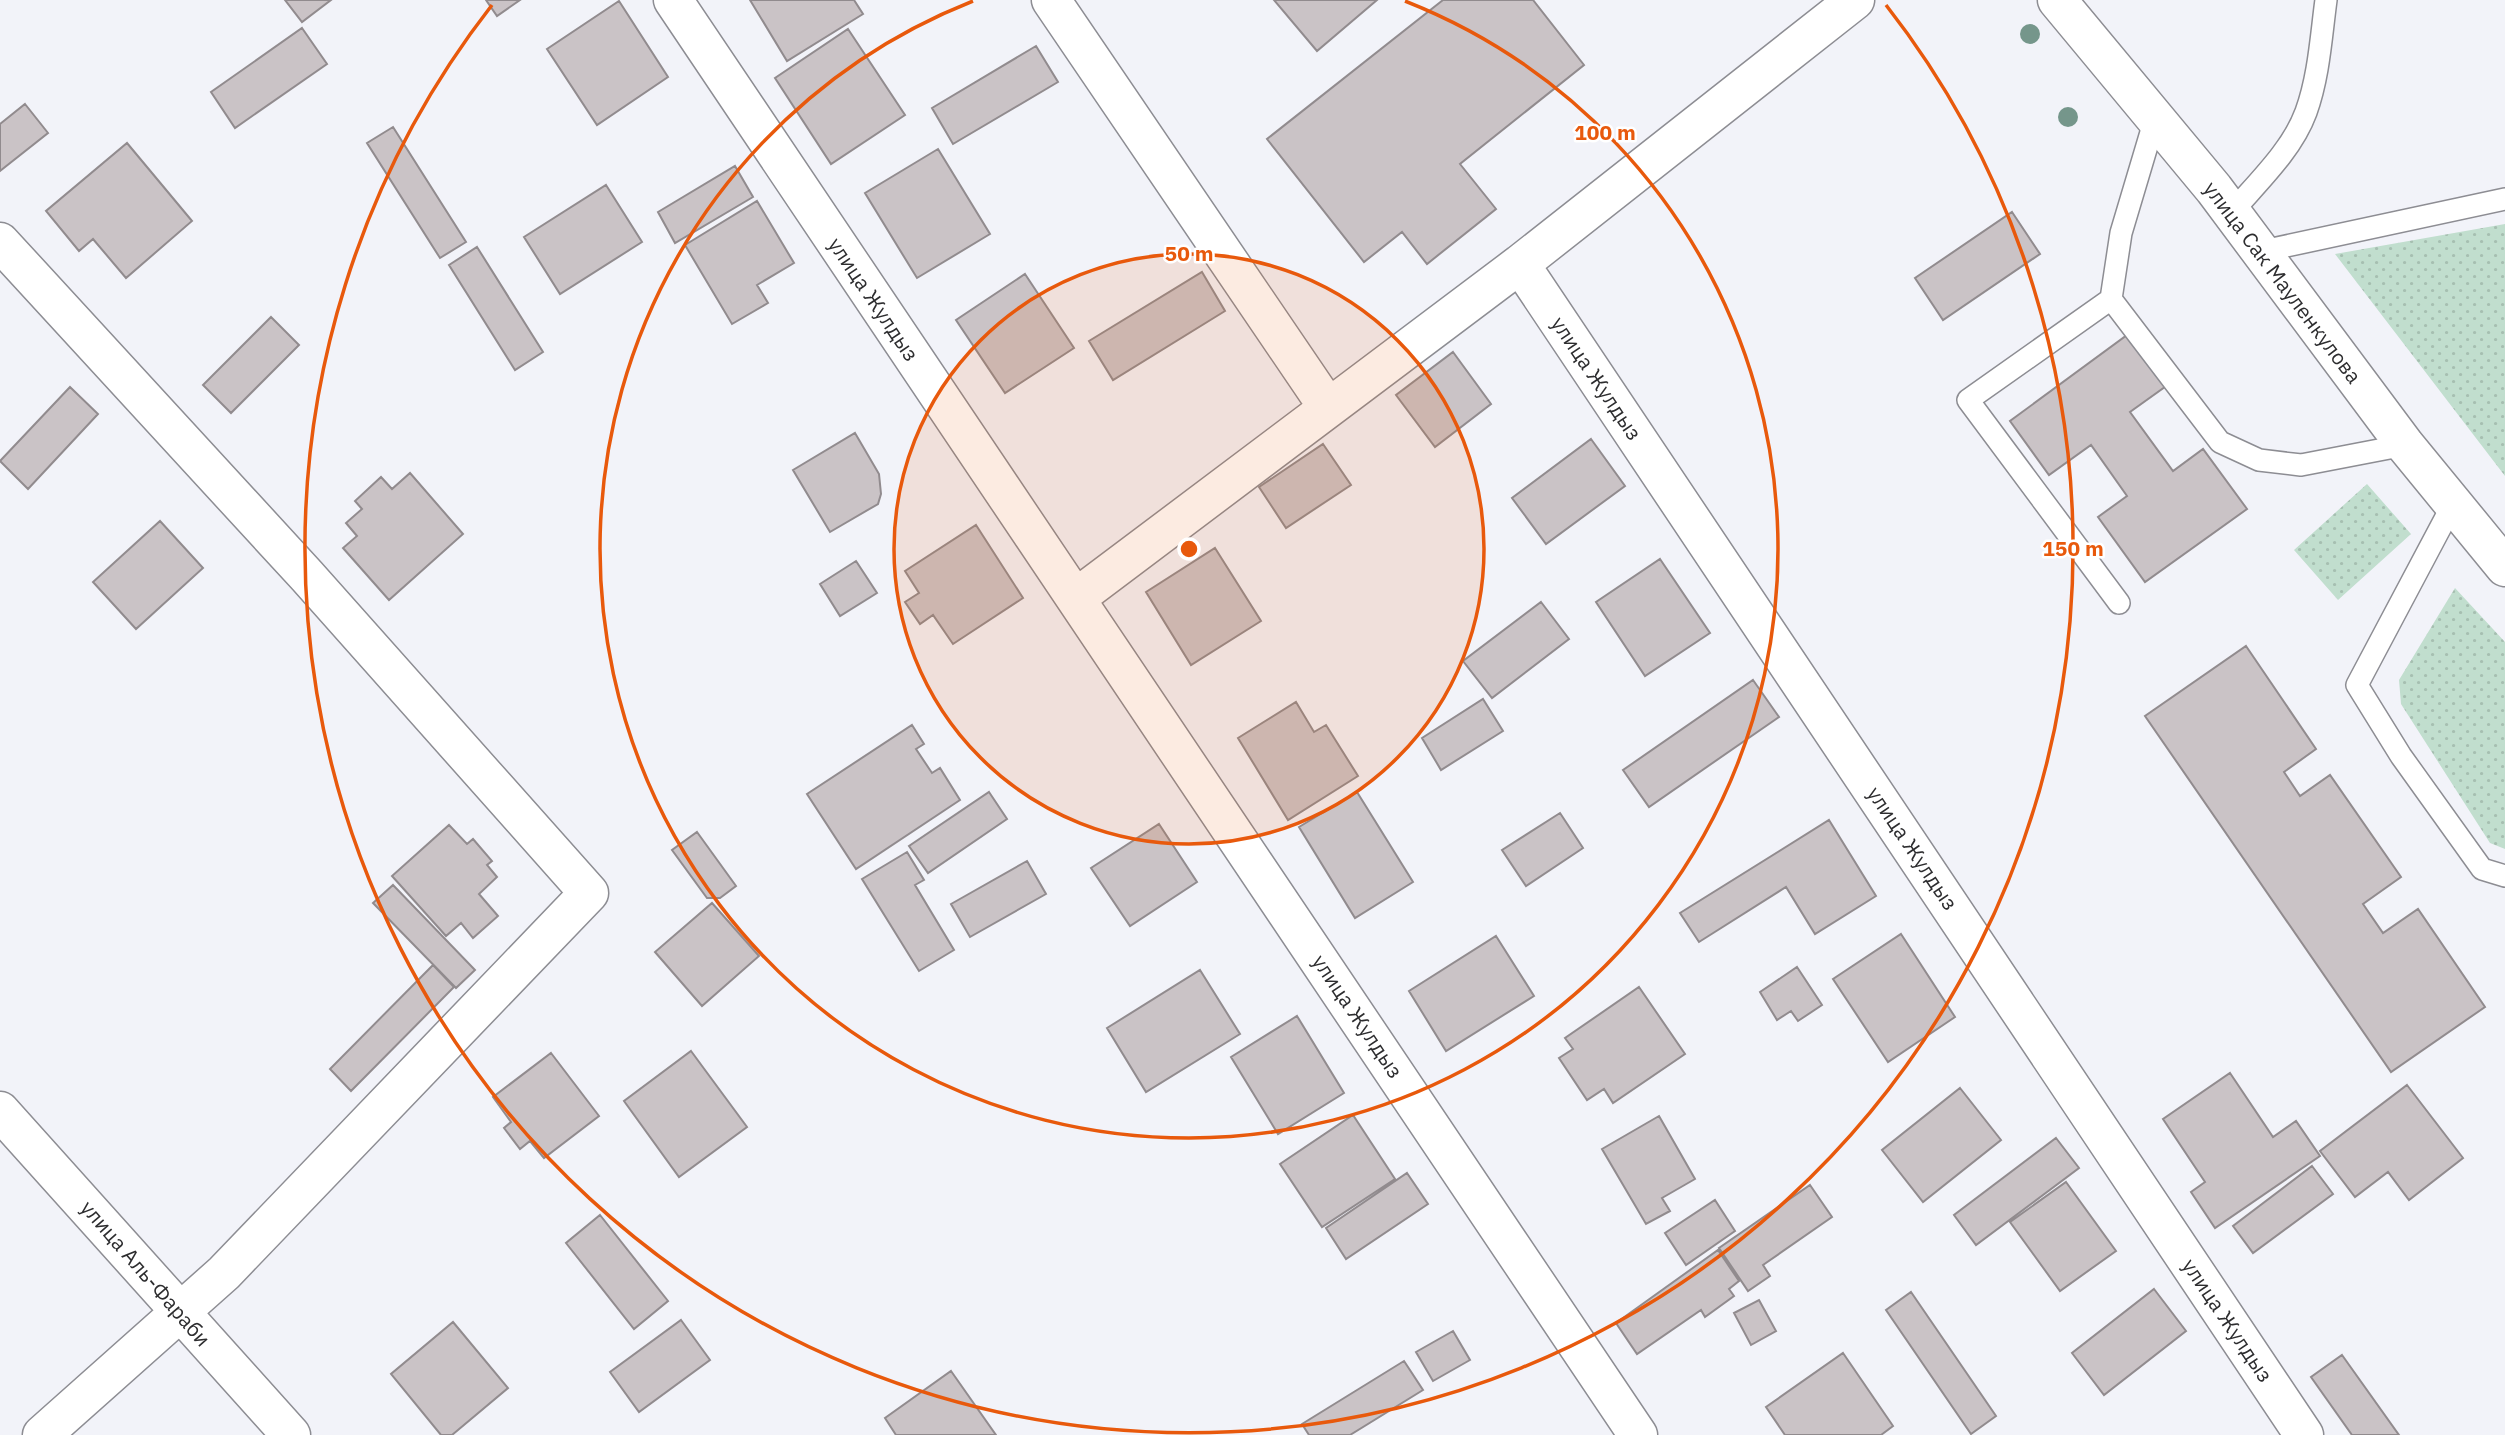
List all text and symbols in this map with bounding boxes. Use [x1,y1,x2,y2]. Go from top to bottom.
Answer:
text: 100 m [1574,118,1636,146]
street label: улица Сак Мауленкулова [2198,175,2368,389]
street label: улица Жулдыз [822,232,926,366]
text: 50 m [1165,239,1213,267]
street label: улица Жулдыз [1545,311,1649,445]
text: 150 m [2042,534,2104,562]
centre of rings [1177,537,1201,561]
street label: улица Жулдыз [1861,781,1965,915]
street label: улица Жулдыз [1306,949,1410,1083]
street label: улица Аль-Фараби [75,1194,217,1352]
street label: улица Жулдыз [2176,1253,2280,1387]

